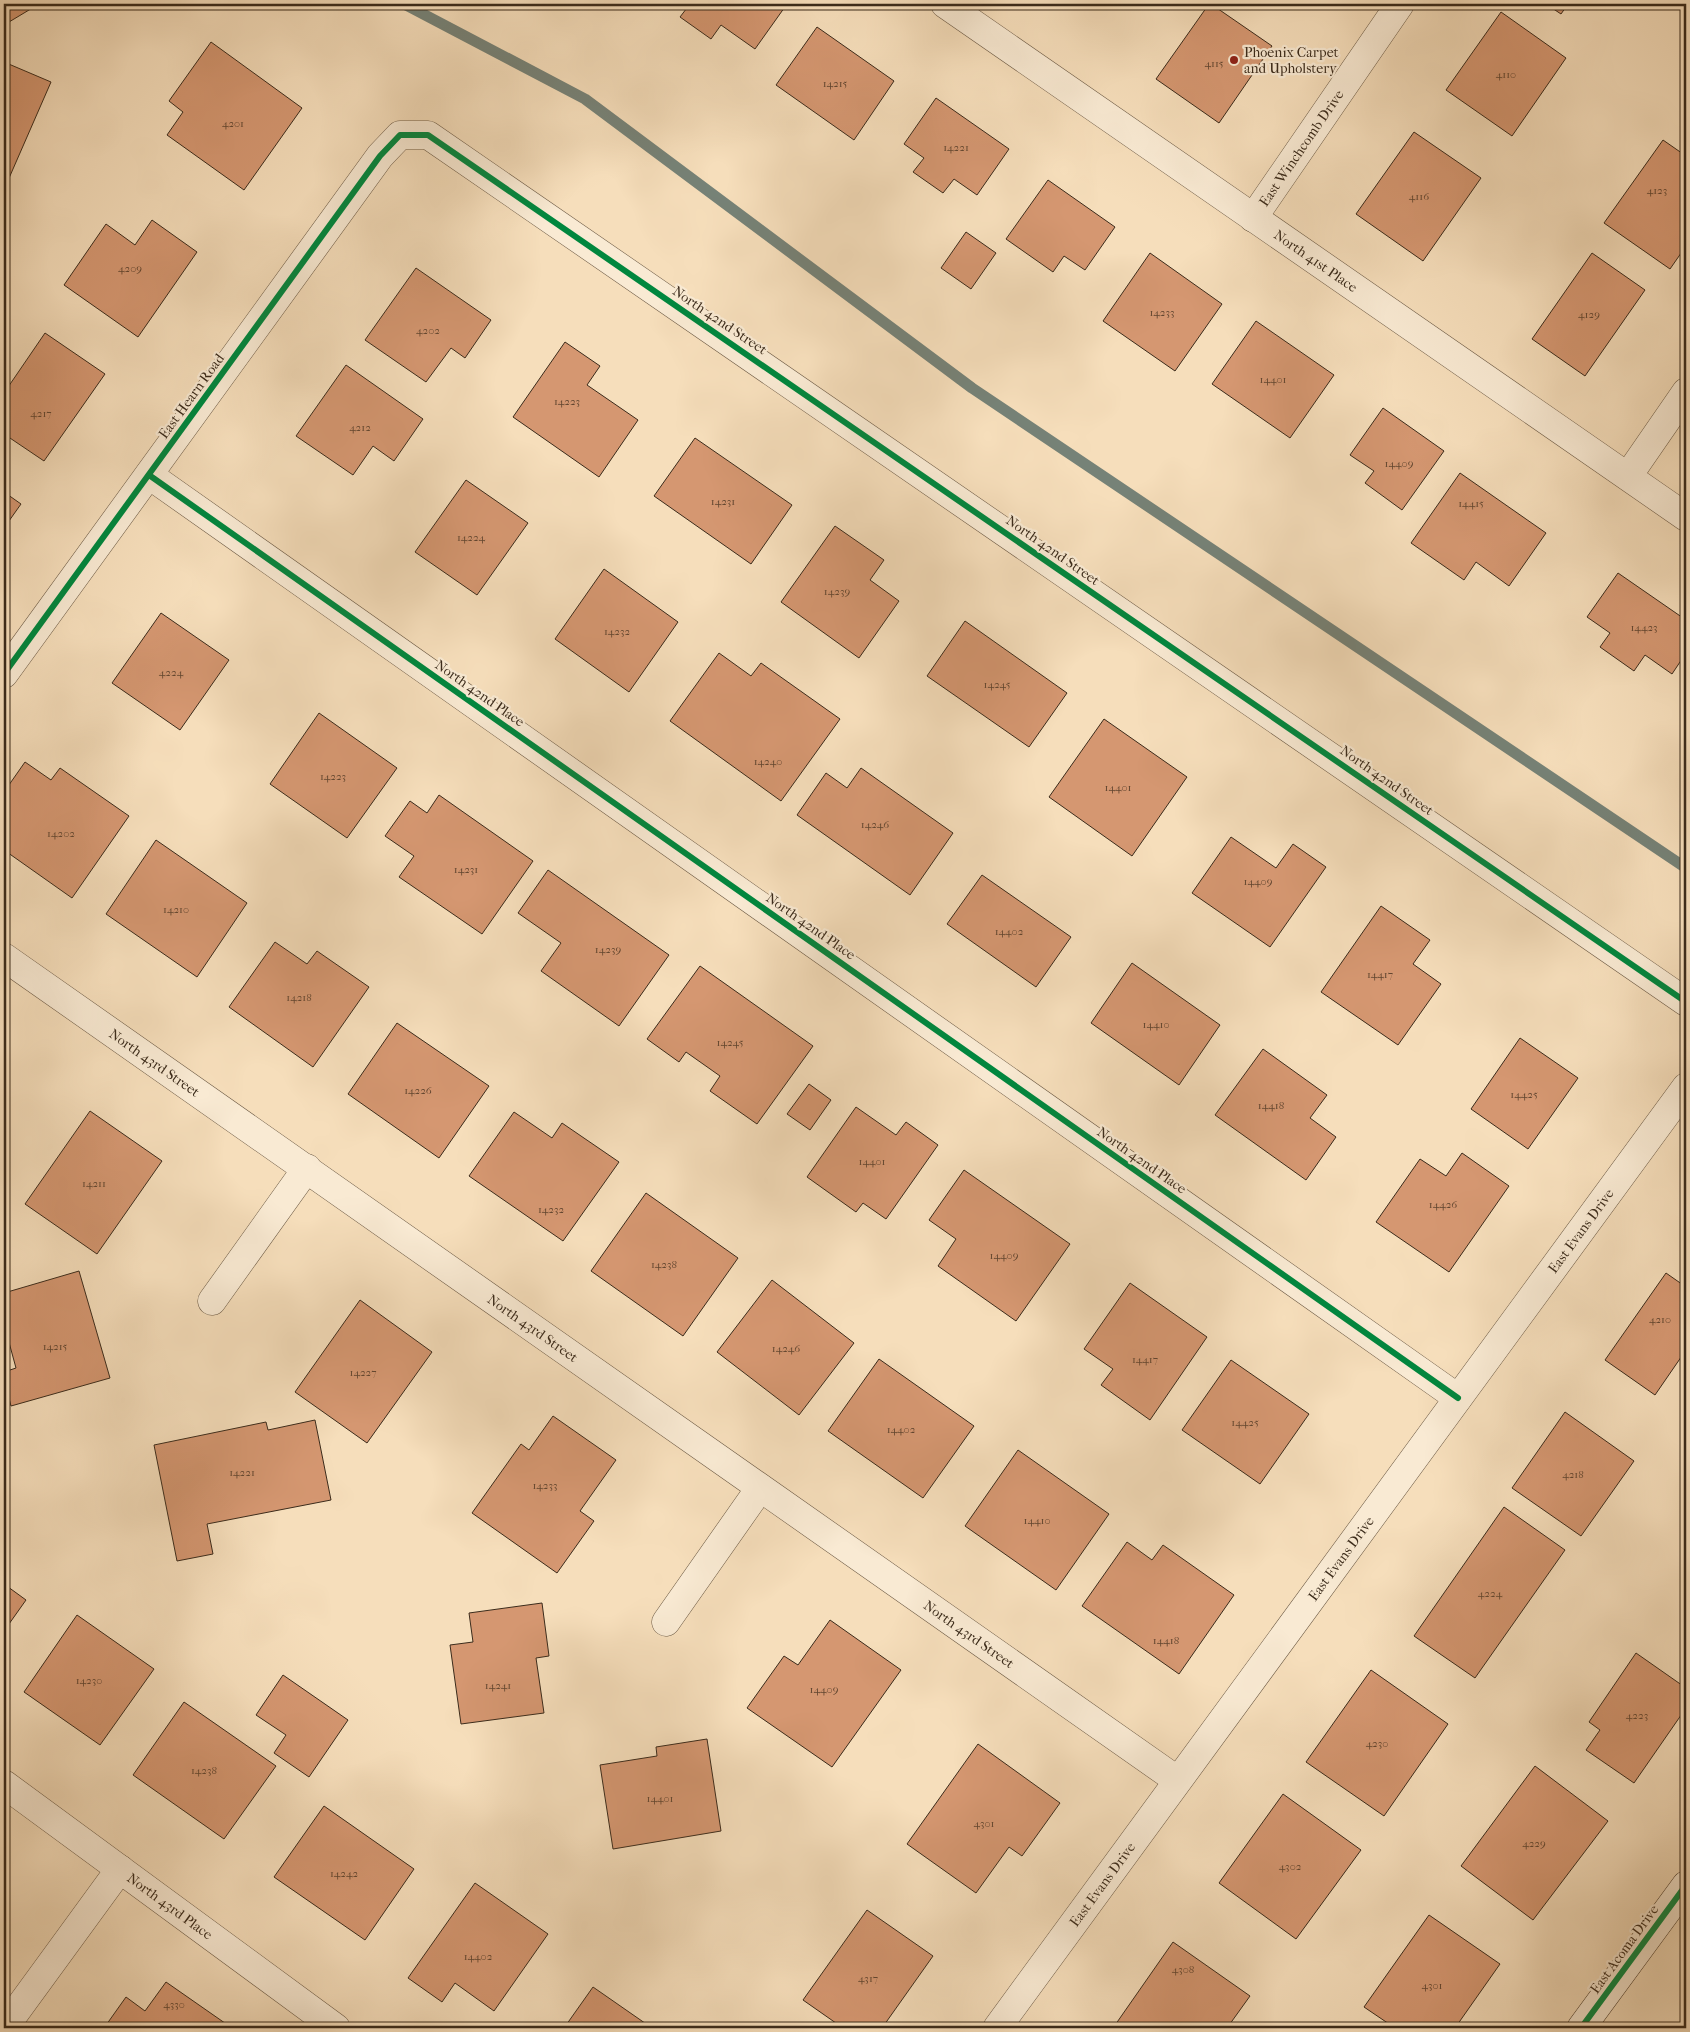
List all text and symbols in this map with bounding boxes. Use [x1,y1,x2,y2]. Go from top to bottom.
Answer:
place label: Phoenix Carpet and Upholstery [1244,44,1339,77]
marker: Phoenix Carpet and Upholstery [1228,54,1240,66]
house number: 4115 [1204,57,1224,70]
house number: 4110 [1496,68,1516,81]
house number: 14215 [823,77,848,90]
street label: East Winchcomb Drive [1256,87,1347,210]
house number: 4201 [222,117,244,130]
house number: 14221 [943,141,969,154]
house number: 4123 [1647,184,1667,197]
house number: 4116 [1409,190,1429,203]
street label: North 41st Place [1271,226,1361,296]
house number: 4209 [118,262,142,275]
street label: North 42nd Street [669,283,770,358]
house number: 14233 [1149,306,1175,319]
house number: 4129 [1578,308,1600,321]
house number: 4202 [416,324,440,337]
street label: East Hearn Road [155,350,228,442]
house number: 14401 [1260,373,1287,386]
house number: 14223 [554,395,580,408]
house number: 4217 [30,407,52,420]
house number: 4212 [349,421,371,434]
house number: 14409 [1385,457,1414,470]
house number: 14231 [711,495,735,508]
house number: 14415 [1458,497,1484,510]
street label: North 42nd Street [1003,512,1103,589]
house number: 14224 [457,531,486,544]
house number: 14239 [824,585,850,598]
house number: 14423 [1630,621,1658,634]
house number: 14232 [604,625,630,638]
street label: North 42nd Place [432,656,528,731]
house number: 4224 [159,666,184,679]
house number: 14245 [983,678,1011,691]
street label: North 42nd Street [1337,742,1437,819]
house number: 14240 [754,755,782,768]
house number: 14223 [320,770,346,783]
house number: 14401 [1105,781,1132,794]
house number: 14246 [861,818,889,831]
house number: 14202 [47,827,75,840]
house number: 14231 [454,863,478,876]
house number: 14409 [1244,875,1273,888]
street label: North 42nd Place [763,889,859,964]
house number: 14210 [163,903,189,916]
house number: 14402 [995,925,1024,938]
house number: 14239 [595,943,621,956]
house number: 14417 [1367,968,1393,981]
house number: 14218 [286,991,312,1004]
house number: 14410 [1143,1018,1169,1031]
street label: North 43rd Street [106,1025,203,1101]
house number: 14245 [716,1036,744,1049]
house number: 14226 [404,1084,432,1097]
house number: 14425 [1510,1088,1538,1101]
house number: 14418 [1258,1099,1284,1112]
street label: North 42nd Place [1094,1123,1190,1198]
house number: 14401 [859,1155,886,1168]
house number: 14211 [82,1177,106,1190]
street label: East Evans Drive [1545,1186,1618,1277]
house number: 14426 [1429,1198,1457,1211]
house number: 14232 [538,1203,564,1216]
house number: 14409 [990,1249,1019,1262]
house number: 14238 [651,1258,677,1271]
street label: North 43rd Street [484,1291,581,1366]
house number: 4210 [1649,1313,1671,1326]
house number: 14215 [43,1340,68,1353]
house number: 14246 [772,1342,800,1355]
house number: 14417 [1132,1353,1158,1366]
house number: 14227 [349,1366,377,1379]
house number: 14425 [1231,1416,1259,1429]
house number: 14402 [887,1423,916,1436]
house number: 14221 [229,1466,255,1479]
house number: 4218 [1562,1468,1584,1481]
house number: 14233 [532,1479,558,1492]
street label: East Evans Drive [1305,1513,1378,1604]
house number: 14410 [1024,1514,1050,1527]
house number: 4224 [1478,1587,1503,1600]
street label: North 43rd Street [920,1597,1017,1672]
house number: 14418 [1153,1634,1179,1647]
house number: 14230 [76,1674,102,1687]
house number: 14241 [485,1679,511,1692]
house number: 14409 [810,1683,839,1696]
house number: 4223 [1626,1709,1648,1722]
house number: 4230 [1366,1737,1388,1750]
house number: 14238 [191,1764,217,1777]
house number: 14401 [647,1792,674,1805]
house number: 4301 [974,1817,995,1830]
house number: 4229 [1522,1837,1546,1850]
street label: East Evans Drive [1066,1839,1139,1930]
house number: 4302 [1279,1860,1302,1873]
house number: 14242 [330,1867,358,1880]
street label: North 43rd Place [124,1869,216,1943]
street label: East Acoma Drive [1586,1901,1662,1997]
house number: 14402 [464,1950,493,1963]
house number: 4308 [1172,1963,1194,1976]
house number: 4317 [858,1972,878,1985]
house number: 4301 [1422,1979,1443,1992]
house number: 4330 [163,1998,185,2011]

